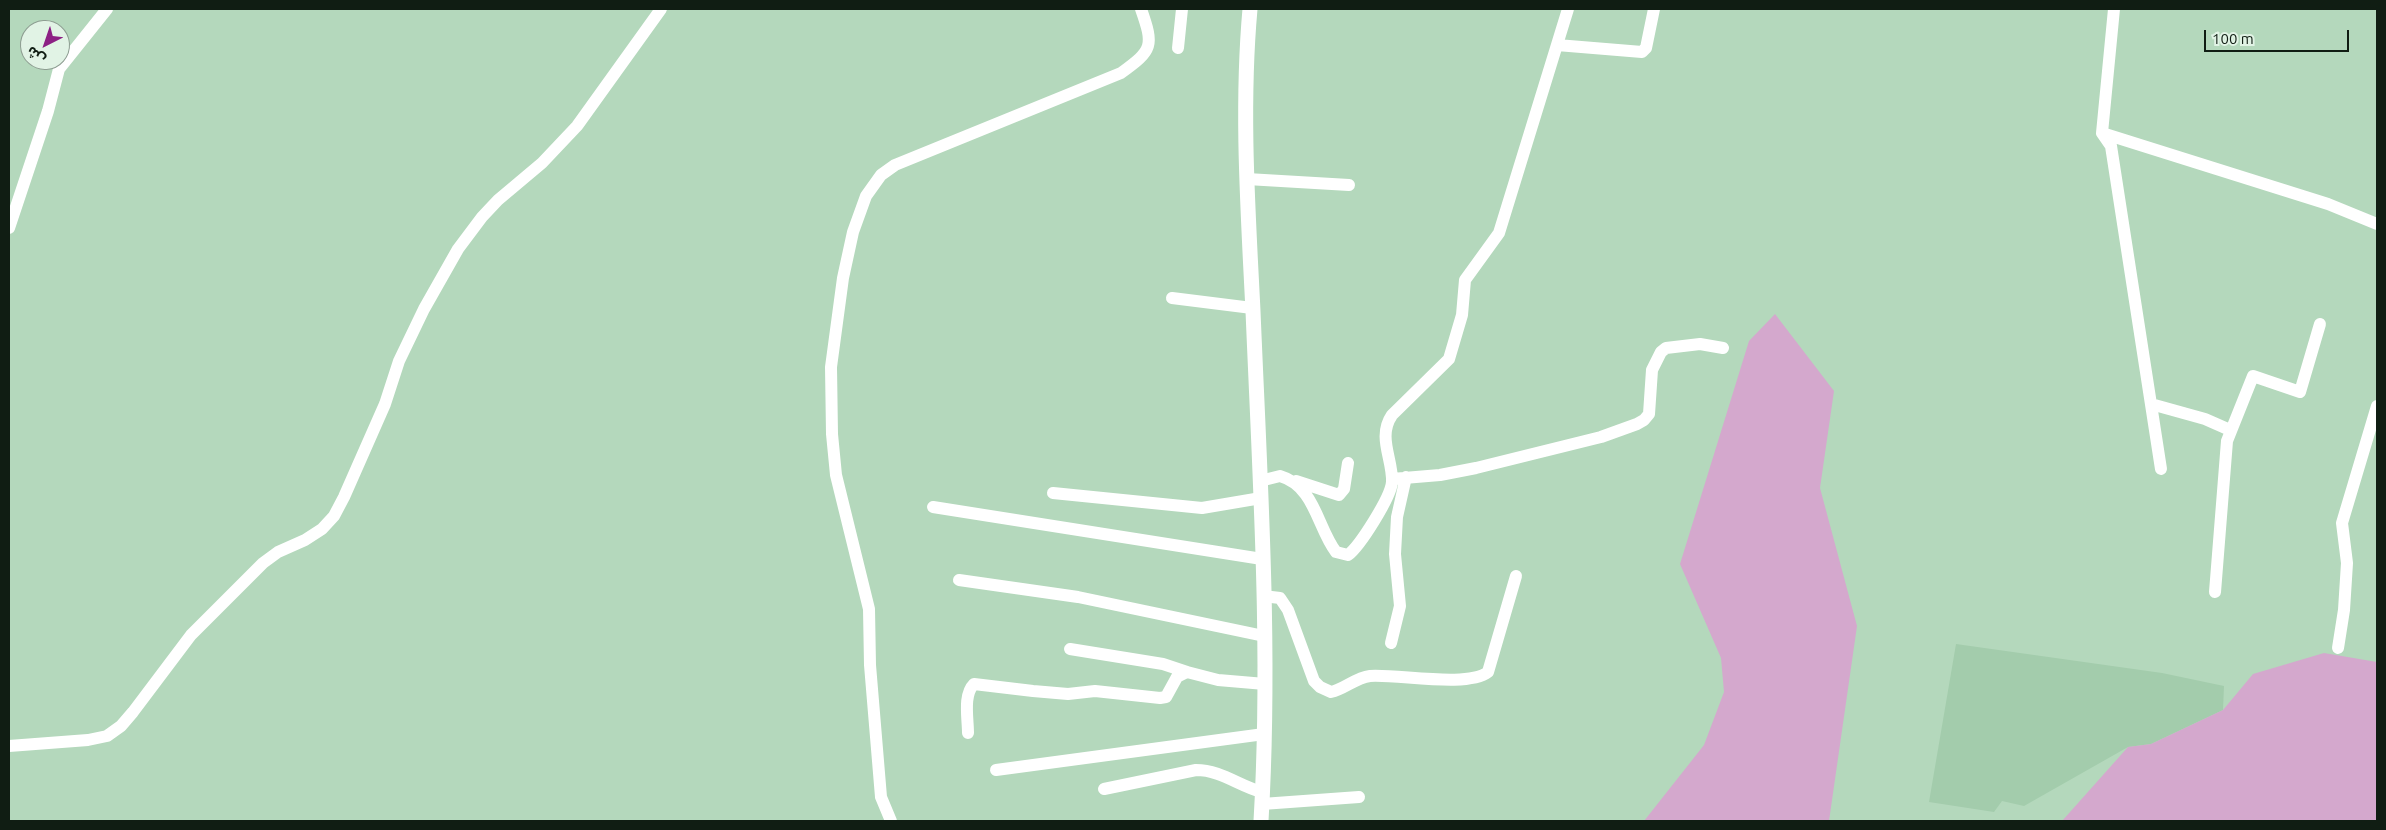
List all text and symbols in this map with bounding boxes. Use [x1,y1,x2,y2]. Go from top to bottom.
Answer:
north arrow [20,20,70,70]
scale bar [2206,20,2351,52]
text: 100 m [2212,30,2254,47]
text: ش [23,43,48,68]

